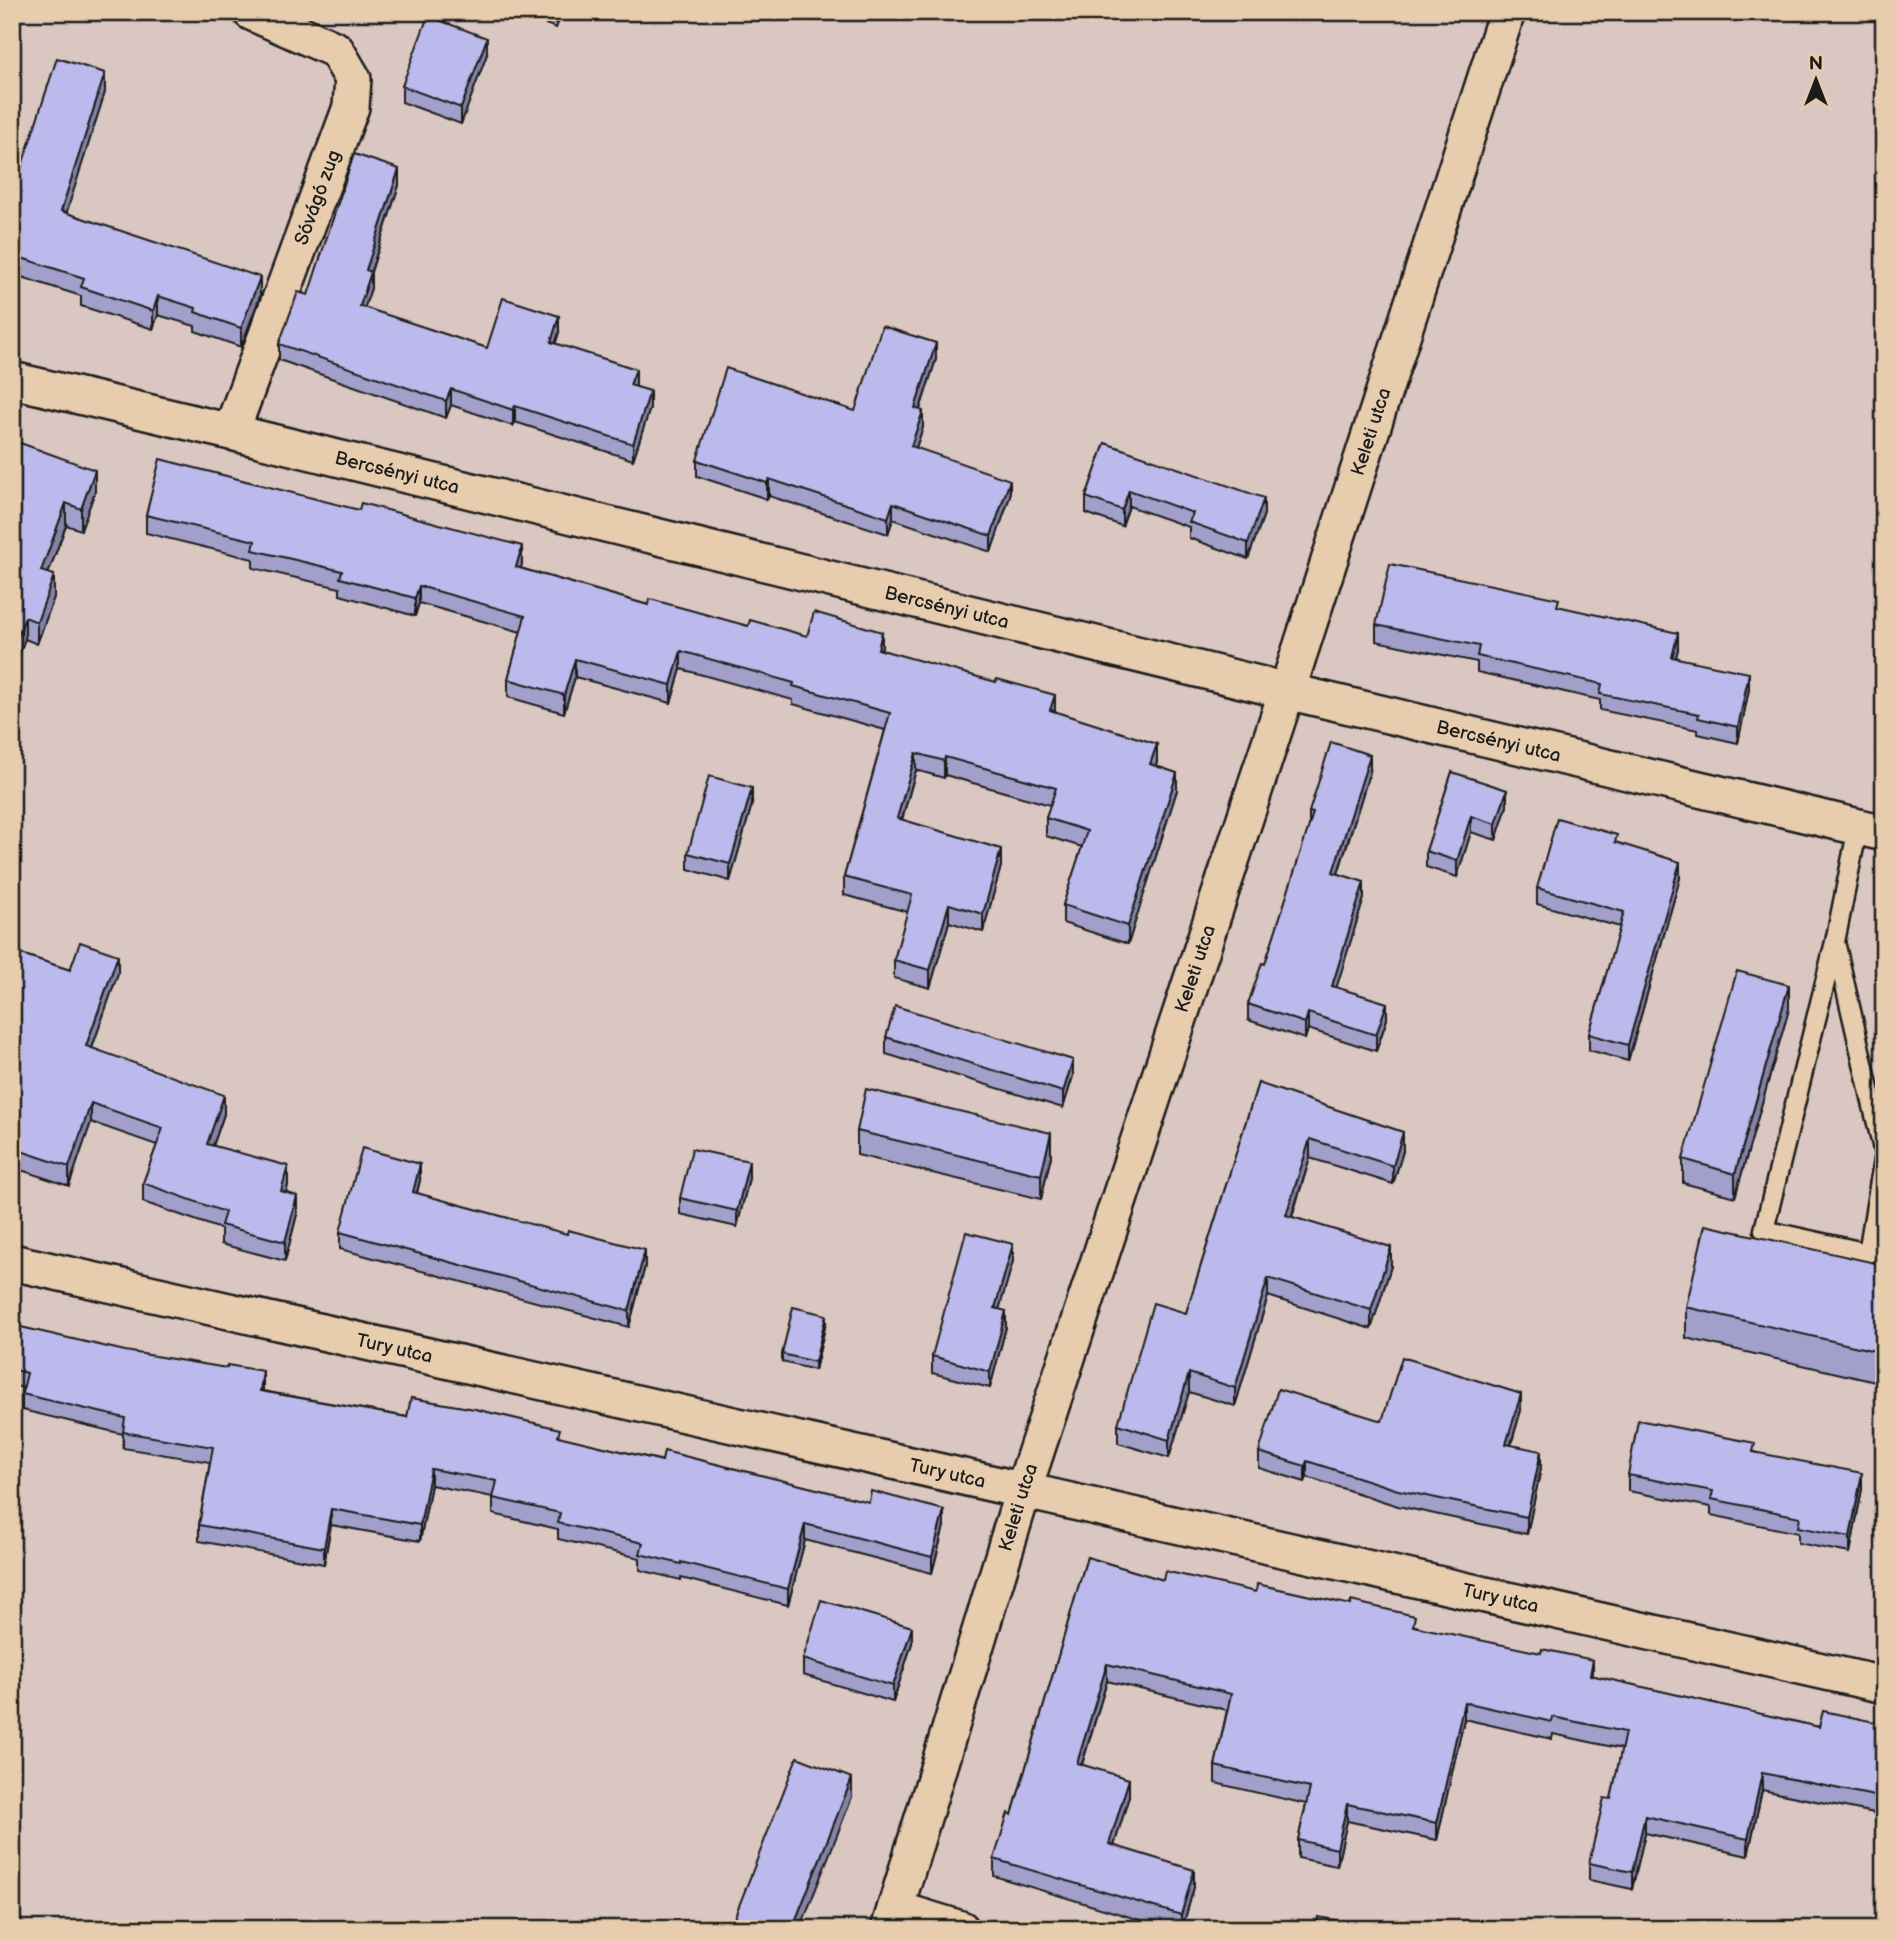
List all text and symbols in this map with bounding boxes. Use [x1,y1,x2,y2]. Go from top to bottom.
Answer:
north arrow [1780,46,1850,116]
text: N [1809,53,1823,76]
street label: Sóvágó zug [290,147,346,248]
street label: Keleti utca [1346,385,1396,479]
street label: Bercsényi utca [332,446,462,499]
street label: Bercsényi utca [882,581,1011,634]
street label: Bercsényi utca [1434,715,1563,767]
street label: Keleti utca [1170,922,1221,1016]
street label: Tury utca [354,1329,435,1368]
street label: Tury utca [907,1454,988,1493]
street label: Keleti utca [994,1460,1043,1554]
street label: Tury utca [1460,1579,1541,1618]

